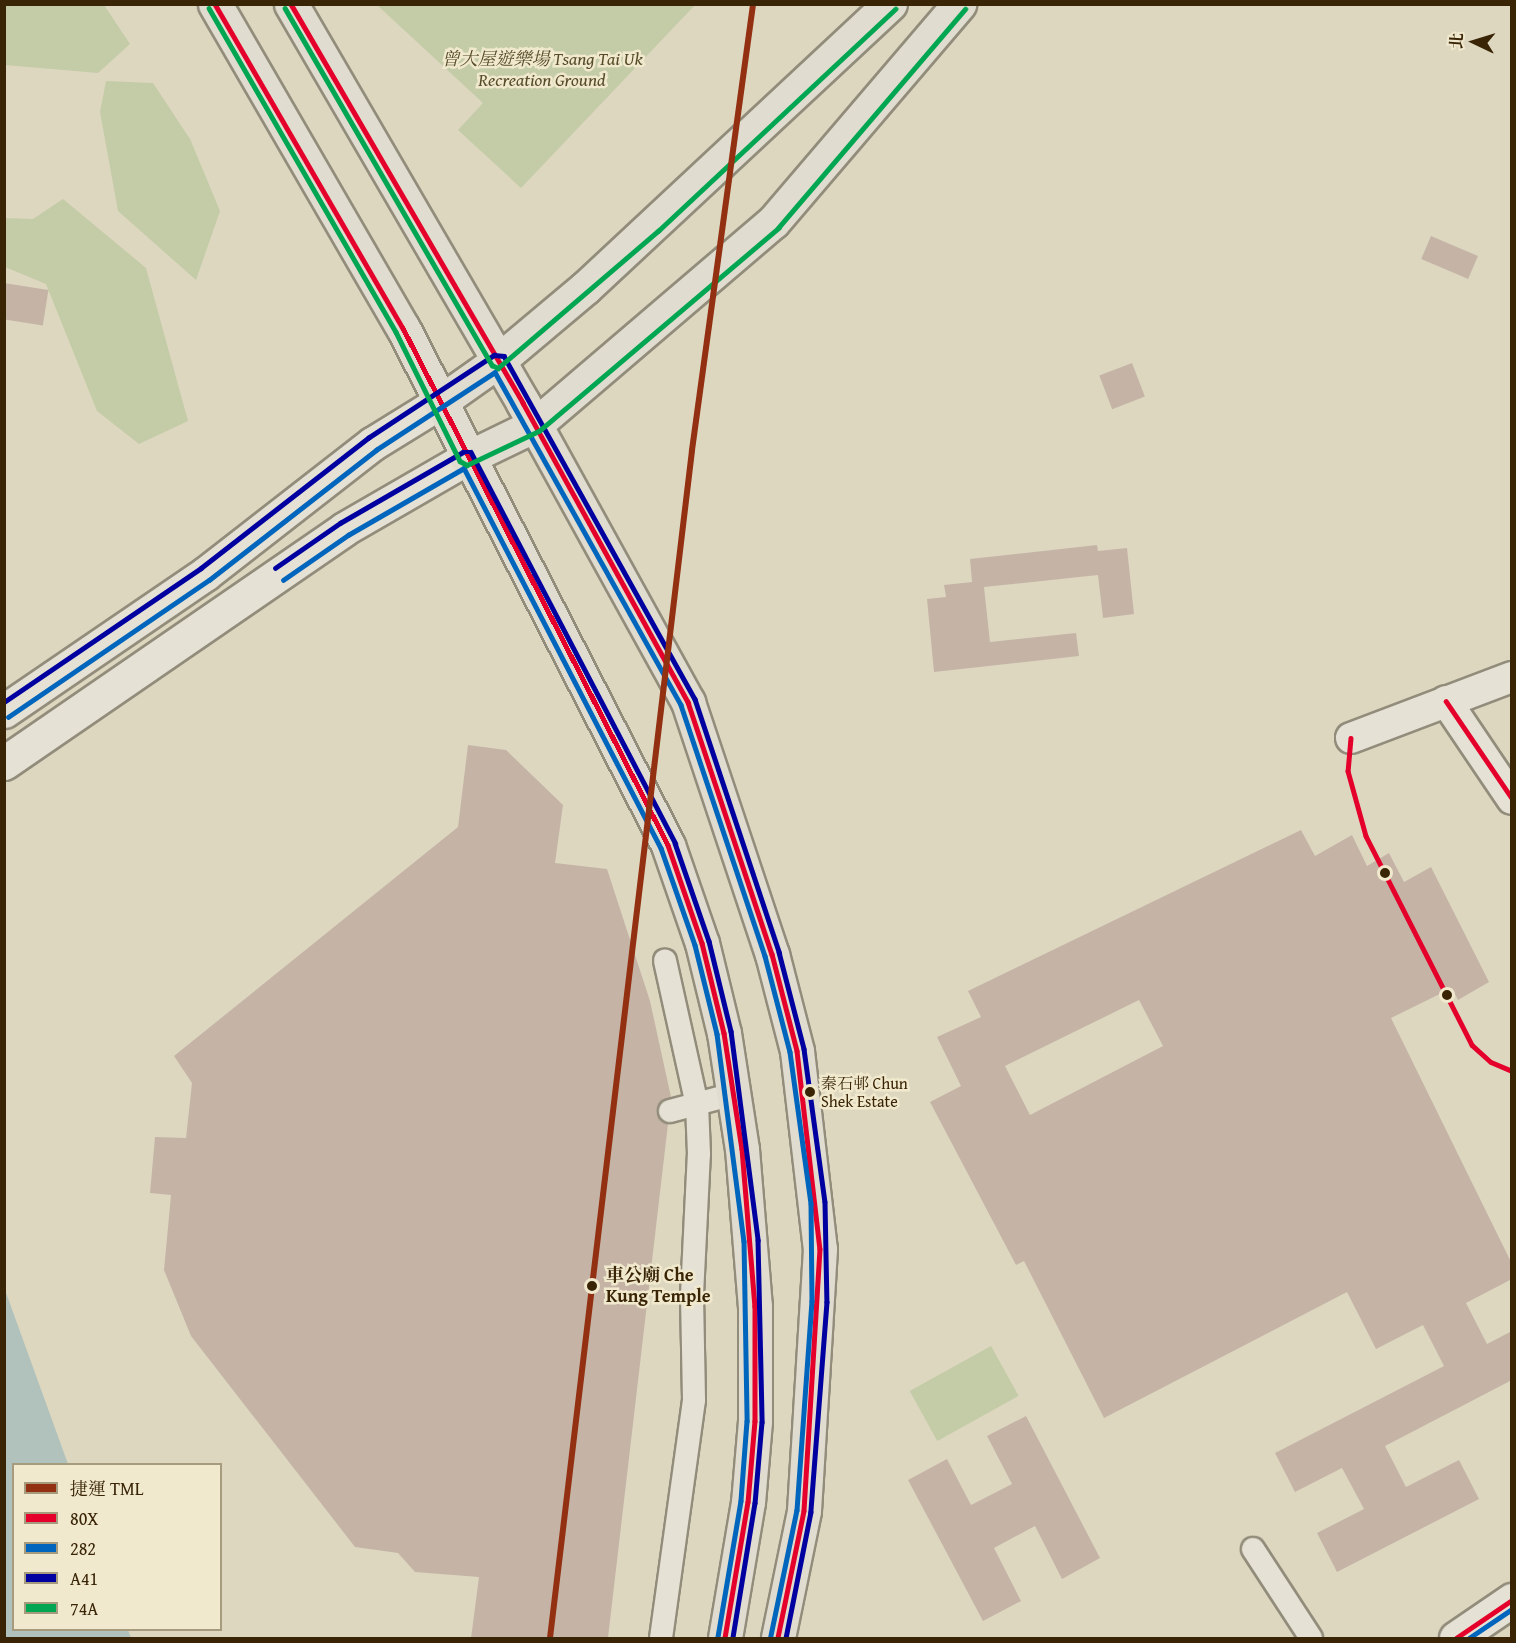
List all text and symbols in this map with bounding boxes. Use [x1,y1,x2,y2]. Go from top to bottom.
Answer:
north arrow [1444,12,1504,72]
text: 北 [1444,32,1469,50]
park label: 曾大屋遊樂場 Tsang Tai Uk Recreation Ground [441,49,643,92]
unlabelled marker [1379,867,1391,879]
unlabelled marker [1441,989,1453,1001]
place label: 秦石邨 Chun Shek Estate [821,1073,908,1111]
marker: 秦石邨 Chun Shek Estate [804,1086,816,1098]
place label: 車公廟 Che Kung Temple [606,1265,711,1308]
marker: 車公廟 Che Kung Temple [583,1277,601,1295]
legend [12,1463,222,1631]
text: 捷運 TML [70,1475,144,1502]
text: 80X [70,1505,99,1532]
text: 282 [70,1535,96,1562]
text: A41 [70,1565,98,1592]
text: 74A [70,1595,98,1622]

